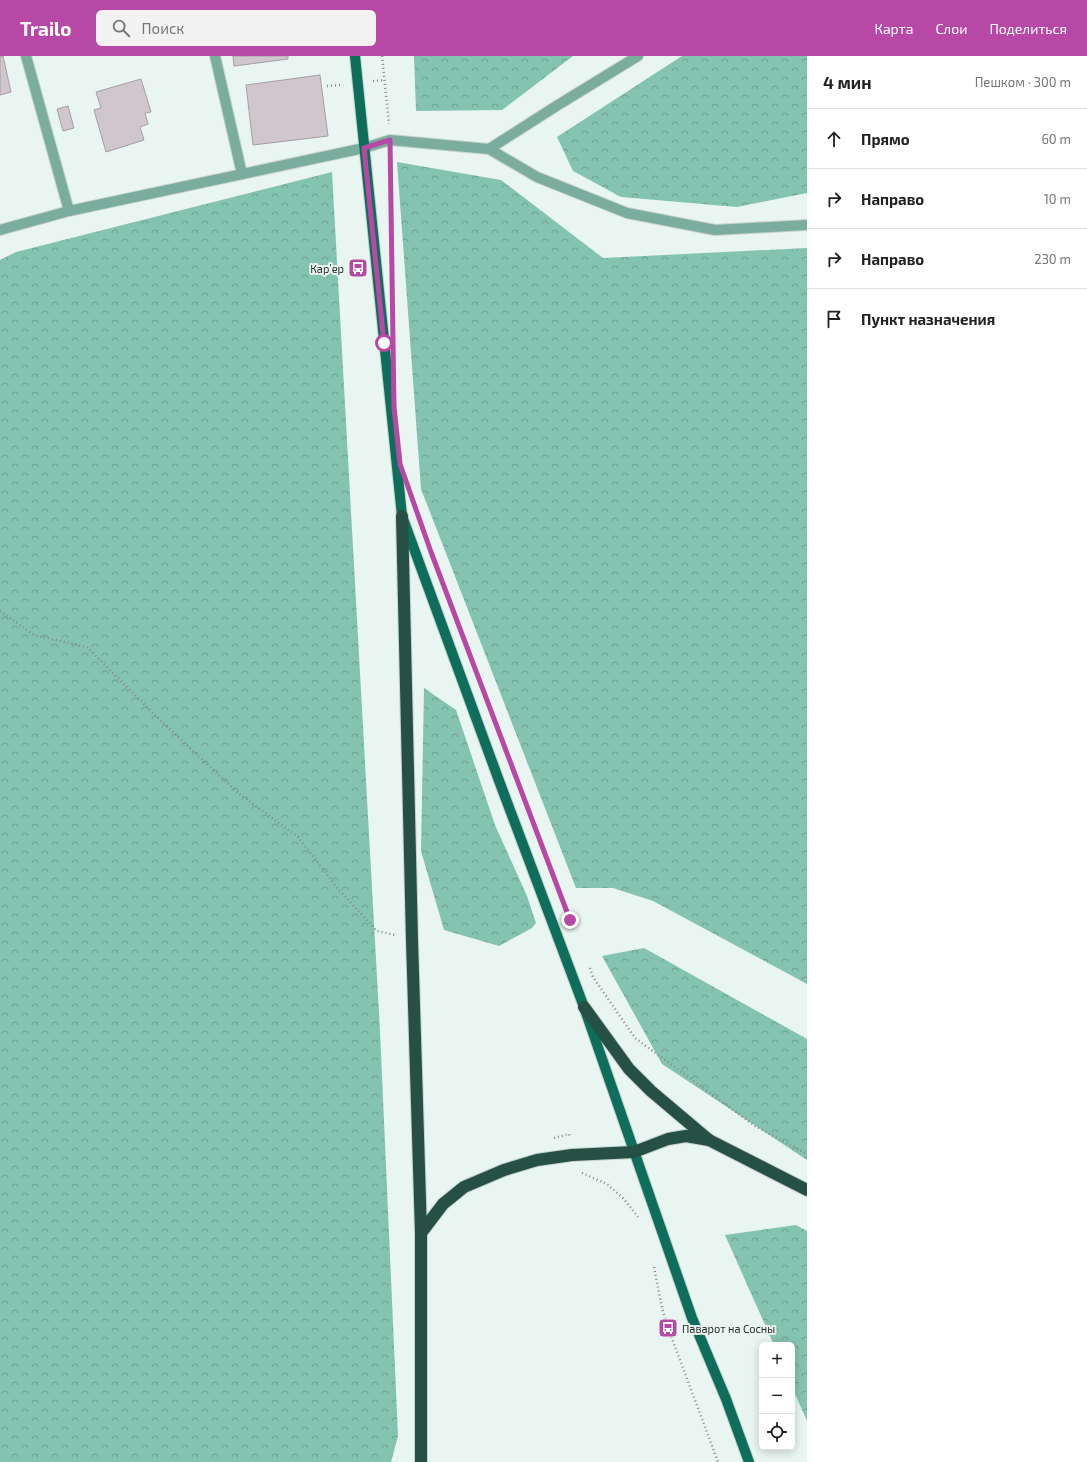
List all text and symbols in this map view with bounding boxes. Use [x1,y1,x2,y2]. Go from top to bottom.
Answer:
search box [96,10,376,46]
text: Trailo [20,17,72,40]
icon: search [110,17,132,39]
text: Поиск [142,19,184,37]
text: Карта [874,20,913,37]
text: Слои [935,20,967,37]
text: Поделиться [989,20,1067,37]
text: 4 мин [823,72,872,92]
text: Пешком · 300 m [975,74,1071,90]
icon: ahead [823,128,845,150]
text: Прямо [861,130,910,148]
text: 60 m [1041,131,1071,147]
icon: right [823,188,845,210]
text: Направо [861,190,924,208]
text: 10 m [1044,191,1071,207]
icon: right [823,248,845,270]
text: Направо [861,250,924,268]
text: 230 m [1034,251,1071,267]
bus stop icon: Карʼер [347,257,369,279]
place label: Карʼер [310,262,344,275]
icon: arrive [823,308,845,330]
text: Пункт назначения [861,310,995,328]
route start [375,334,393,352]
route end [561,911,579,929]
bus stop icon: Паварот на Сосны [657,1317,679,1339]
place label: Паварот на Сосны [682,1322,775,1335]
map controls [759,1342,795,1450]
button: + [759,1342,795,1378]
button: − [759,1378,795,1414]
button: locate [759,1414,795,1450]

